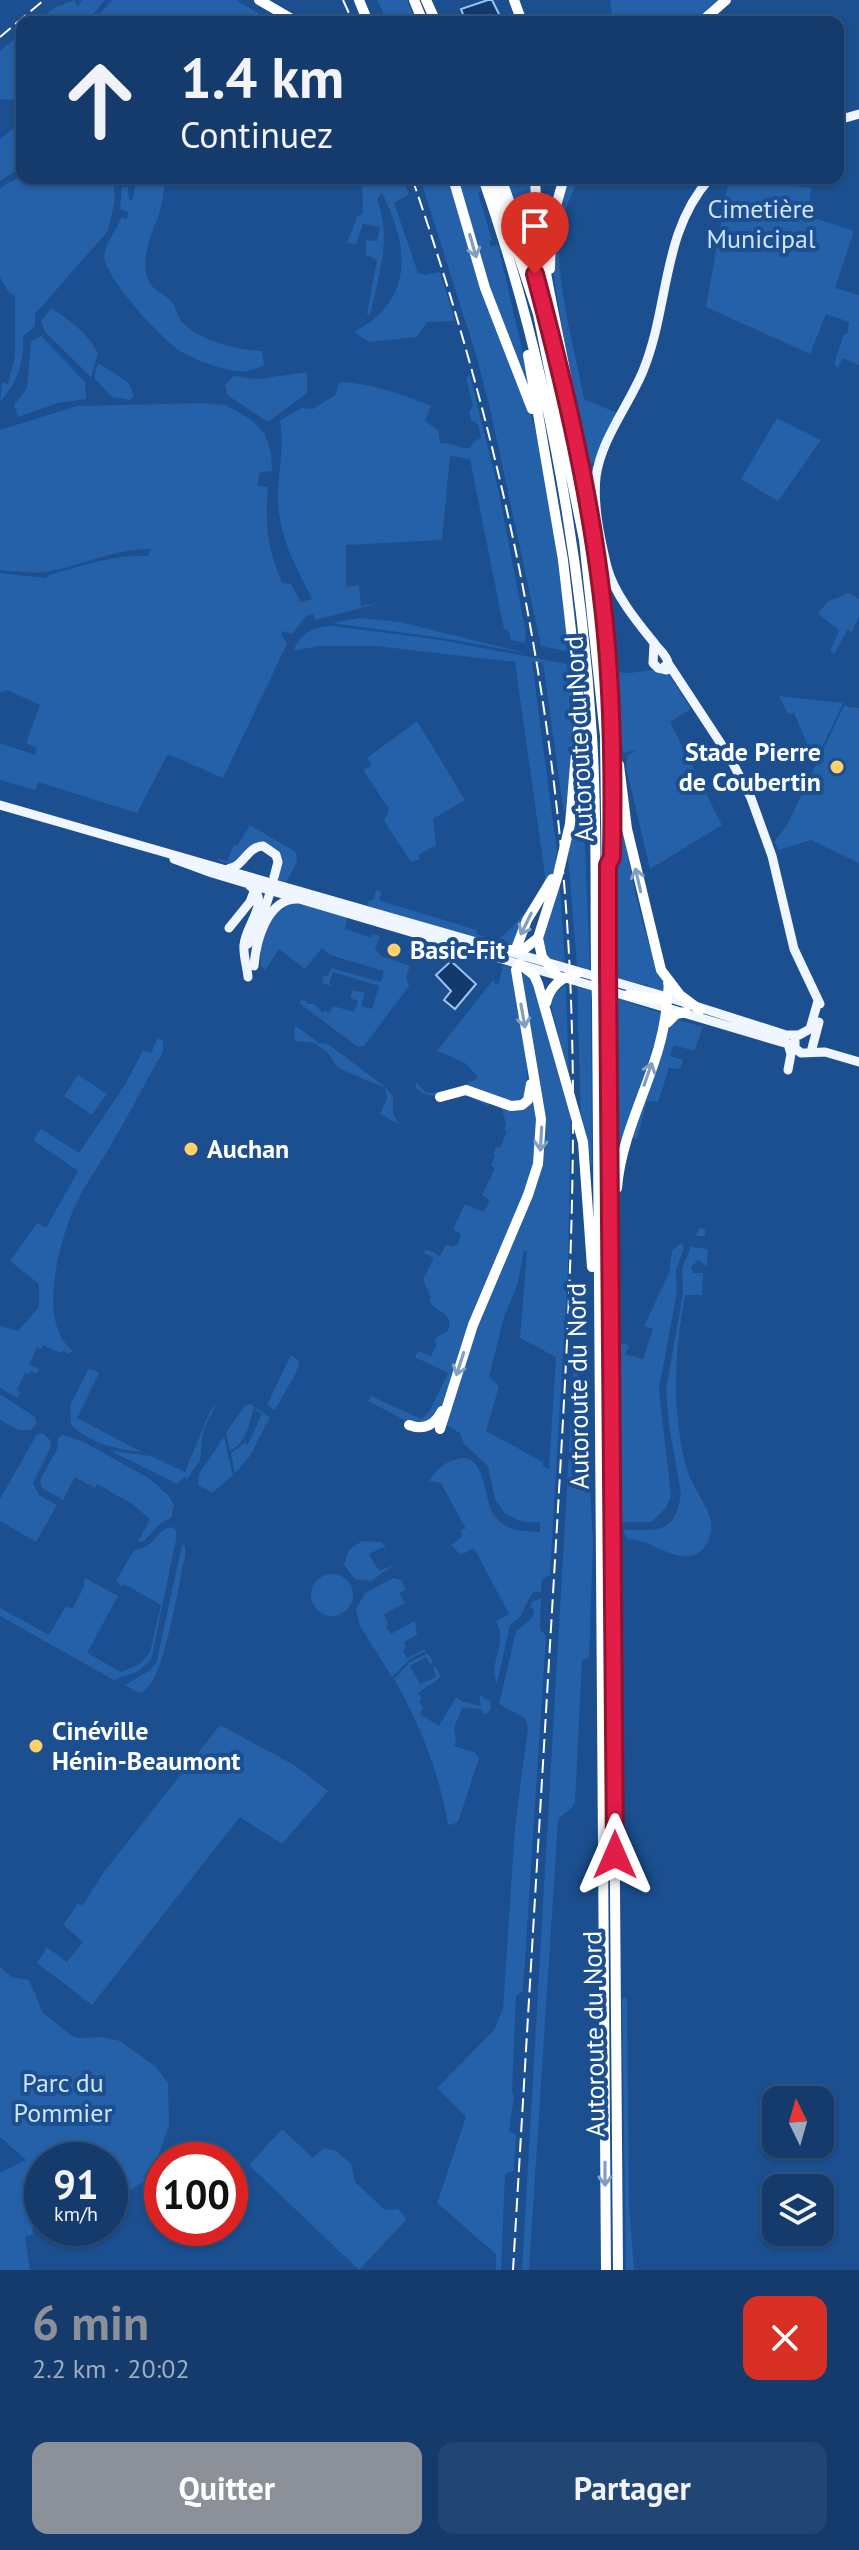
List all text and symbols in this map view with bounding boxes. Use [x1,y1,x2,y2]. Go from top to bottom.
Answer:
text: 1.4 km [180,41,344,113]
icon: ahead [48,48,152,152]
text: Continuez [180,111,333,158]
pin [501,192,569,274]
park label: Cimetière Municipal [706,192,816,255]
icon: arrive [513,204,557,248]
one-way arrow [466,233,481,259]
street label: Autoroute du Nord [557,635,600,843]
place label: Stade Pierre de Coubertin [679,735,821,798]
marker: Stade Pierre de Coubertin [828,758,846,776]
one-way arrow [630,868,645,894]
one-way arrow [517,912,533,936]
place label: Basic-Fit [410,933,505,966]
marker: Basic-Fit [385,941,403,959]
one-way arrow [517,1003,532,1028]
one-way arrow [642,1061,657,1086]
one-way arrow [533,1125,548,1152]
place label: Auchan [207,1132,289,1165]
marker: Auchan [182,1140,200,1158]
street label: Autoroute du Nord [559,1283,596,1489]
one-way arrow [452,1352,467,1377]
place label: Cinéville Hénin-Beaumont [52,1714,240,1777]
marker: Cinéville Hénin-Beaumont [27,1737,45,1755]
position arrow [573,1813,657,1897]
street label: Autoroute du Nord [575,1931,612,2137]
park label: Parc du Pommier [14,2066,113,2129]
north arrow [762,2086,834,2158]
map controls [762,2086,834,2246]
speed limit sign: 100 [144,2142,248,2246]
text: 91 [53,2158,99,2210]
one-way arrow [597,2160,613,2187]
button: layers [762,2174,834,2246]
text: km/h [54,2201,98,2227]
text: 6 min [32,2291,149,2353]
button: close [743,2296,827,2380]
text: 2.2 km · 20:02 [32,2352,190,2385]
button: Quitter [32,2442,422,2534]
button: Partager [438,2442,827,2534]

